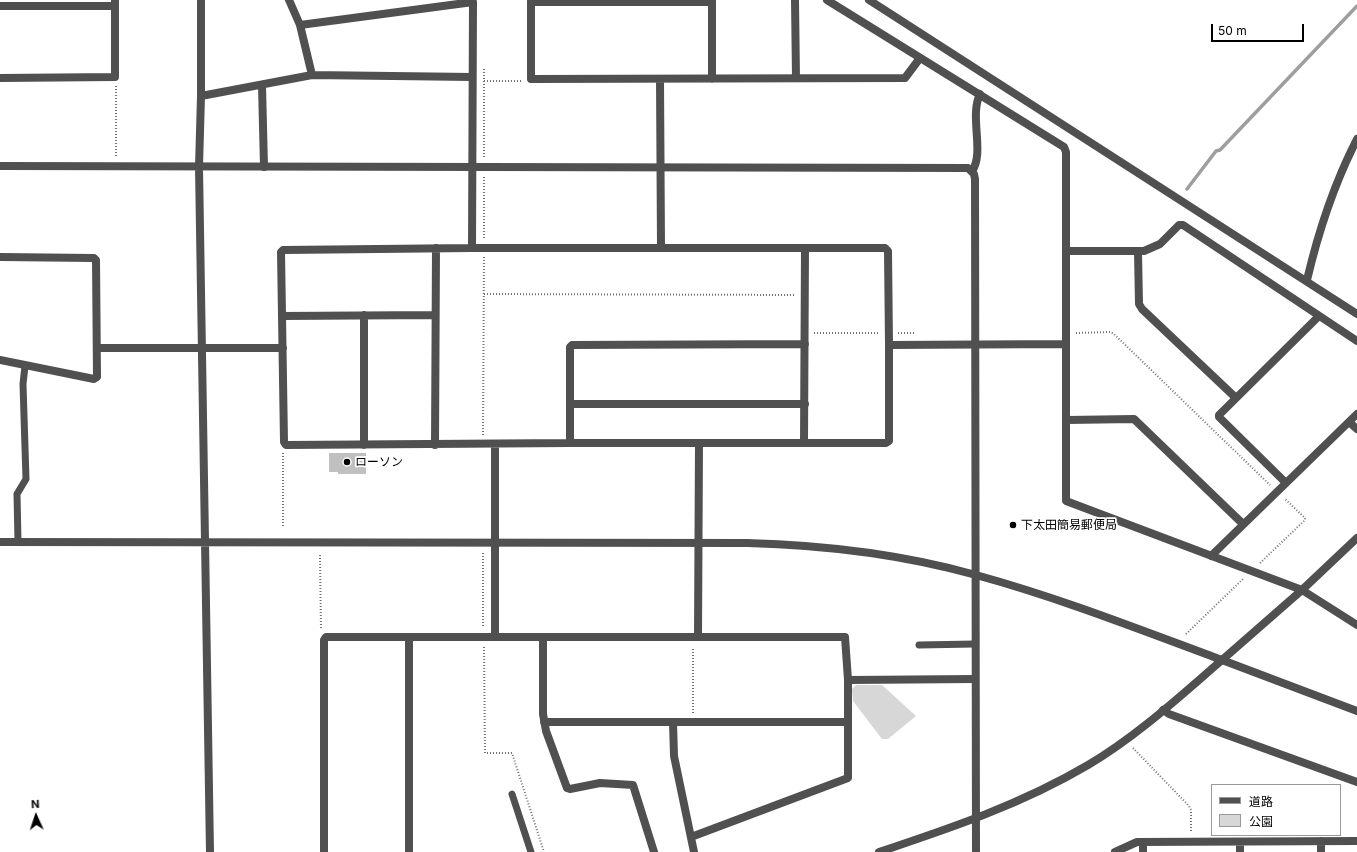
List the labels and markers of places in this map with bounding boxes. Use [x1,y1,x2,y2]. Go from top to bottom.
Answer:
place label: ローソン [355,455,403,469]
marker: ローソン [342,457,352,467]
place label: 下太田簡易郵便局 [1021,518,1117,532]
marker: 下太田簡易郵便局 [1008,520,1018,530]

